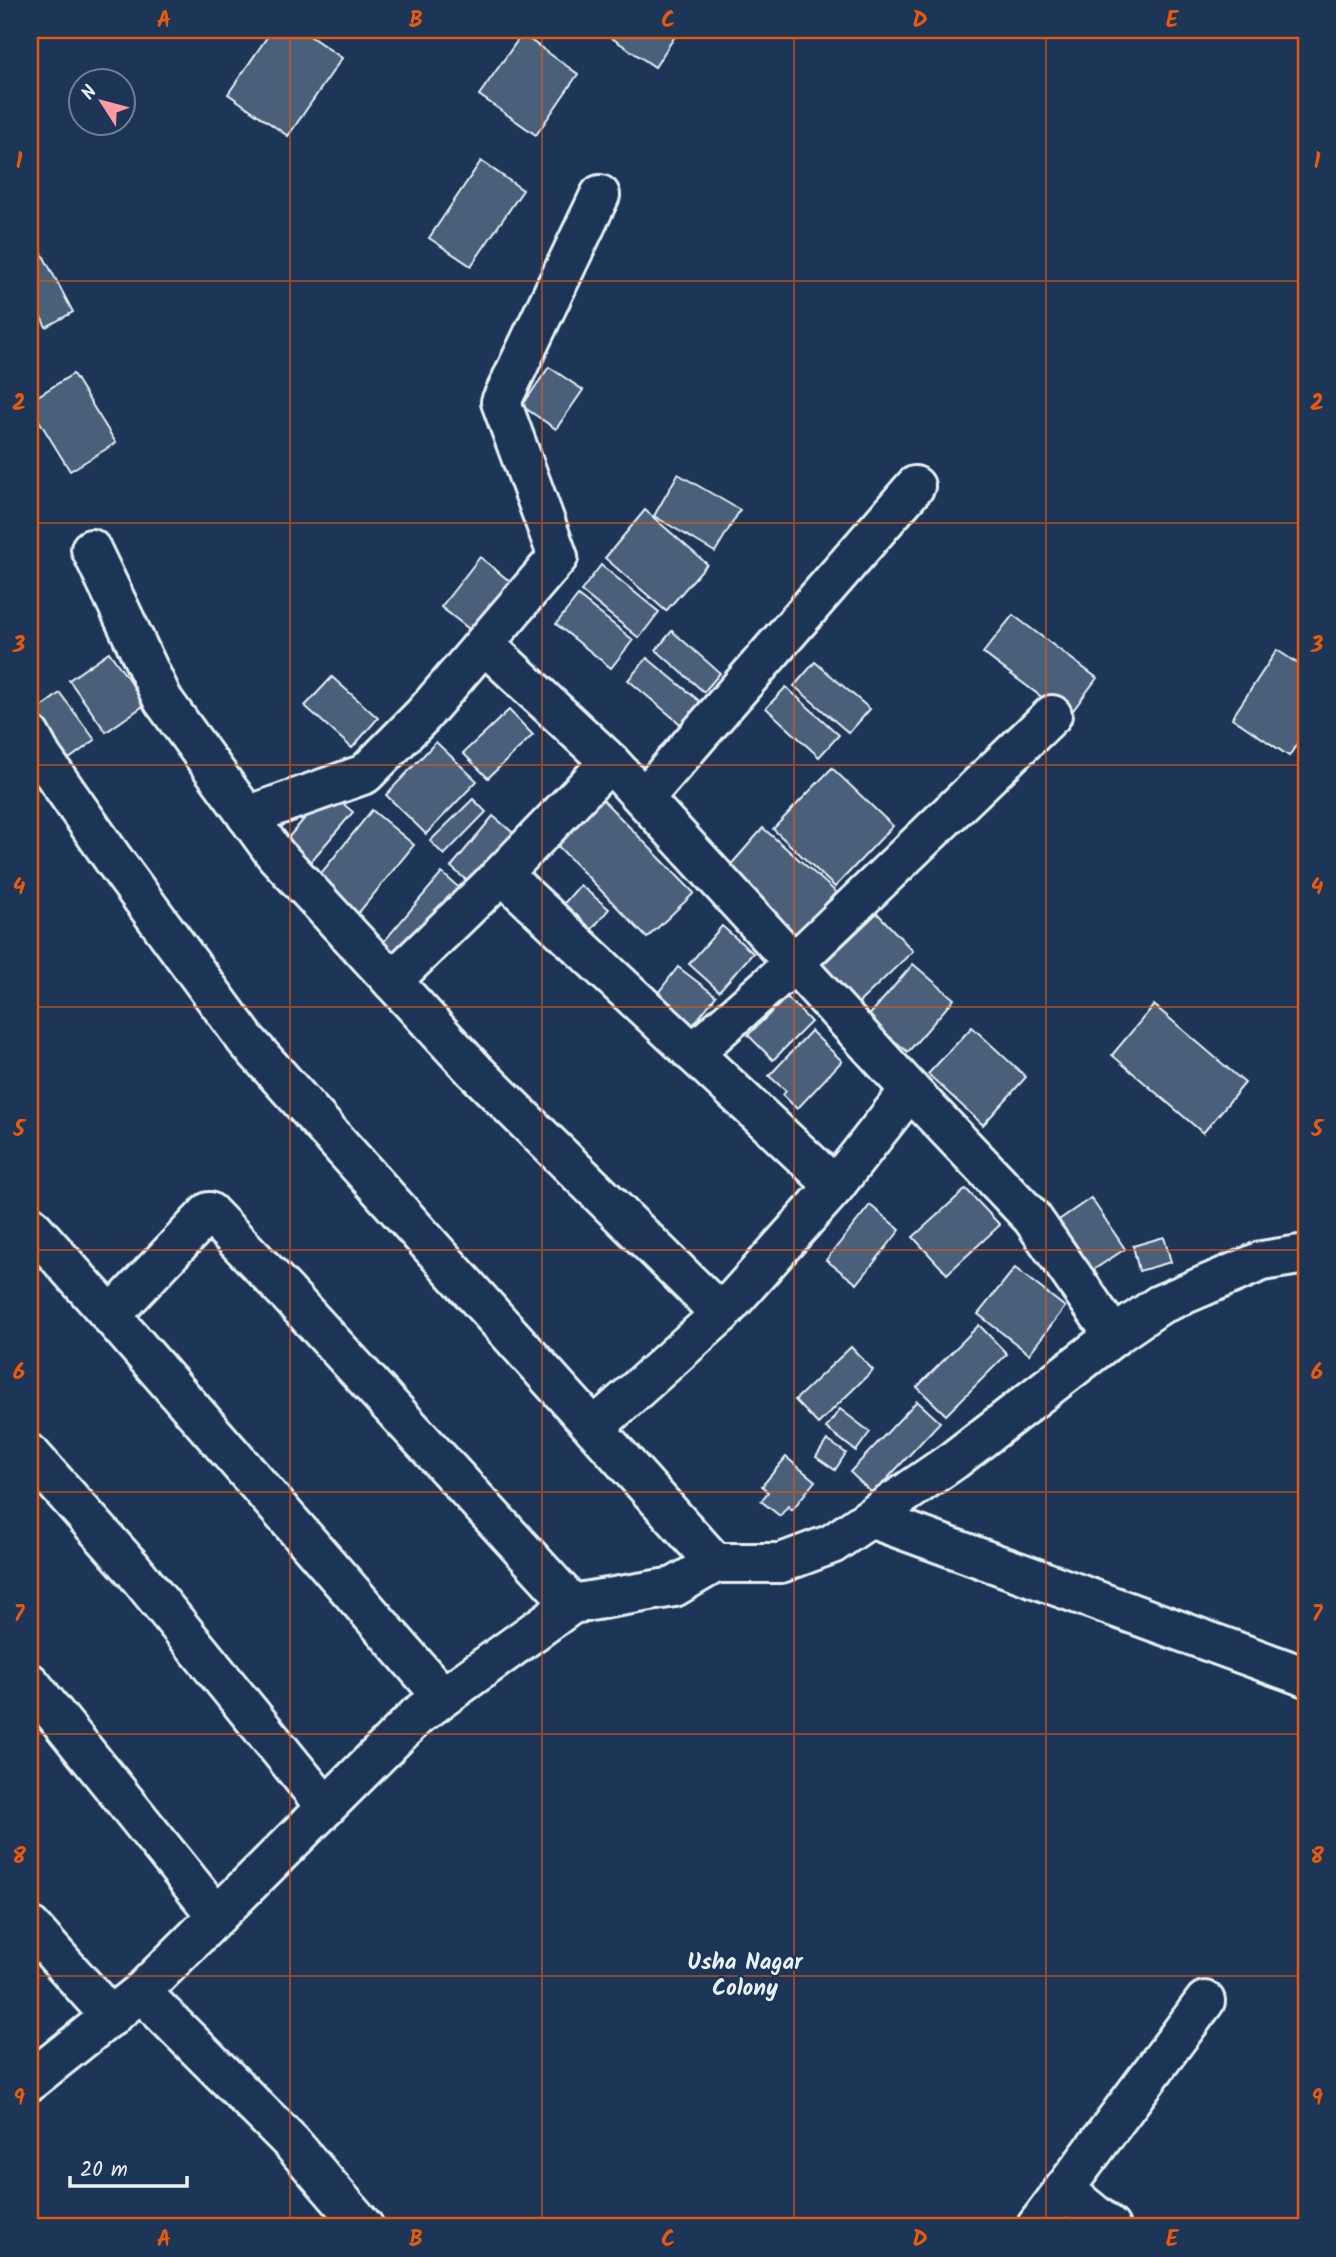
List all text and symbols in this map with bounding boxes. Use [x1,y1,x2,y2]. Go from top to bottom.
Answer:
text: A [157,3,171,39]
text: B [409,3,423,39]
text: C [661,3,675,39]
text: D [912,3,928,39]
text: E [1166,3,1180,39]
north arrow [66,66,136,136]
text: N [74,80,106,107]
text: 1 [16,144,23,180]
text: 1 [1314,144,1321,180]
text: 2 [12,386,26,422]
text: 2 [1310,386,1324,422]
text: 3 [12,628,26,664]
text: 3 [1310,628,1324,664]
text: 4 [13,870,26,906]
text: 4 [1311,870,1324,906]
text: 5 [12,1112,27,1148]
text: 5 [1310,1112,1325,1148]
text: 6 [13,1355,25,1391]
text: 6 [1311,1355,1323,1391]
text: 7 [14,1597,26,1633]
text: 7 [1312,1597,1324,1633]
text: 8 [12,1839,26,1875]
text: 8 [1310,1839,1324,1875]
district label: Usha Nagar Colony [687,1945,804,2007]
text: 9 [13,2081,25,2117]
text: 9 [1311,2081,1323,2117]
scale bar [70,2145,187,2189]
text: 20 m [80,2154,128,2187]
text: A [157,2222,171,2257]
text: B [409,2222,423,2257]
text: C [661,2222,675,2257]
text: D [912,2222,928,2257]
text: E [1166,2222,1180,2257]

